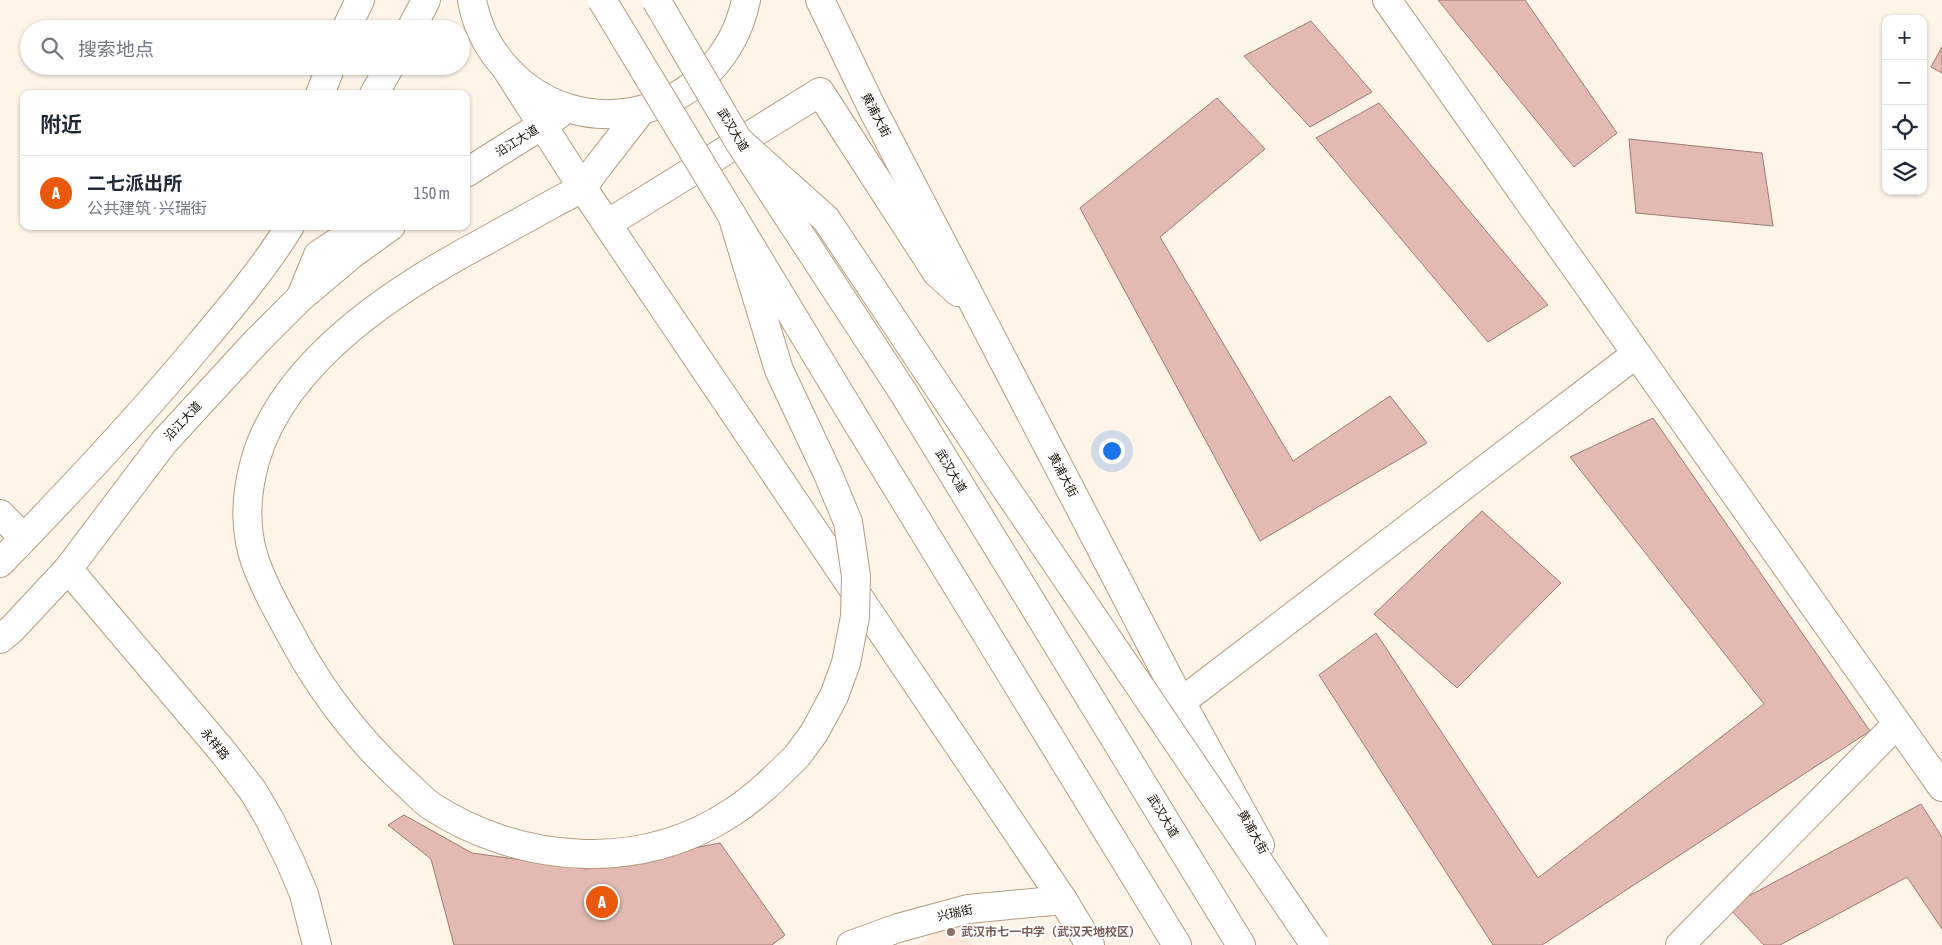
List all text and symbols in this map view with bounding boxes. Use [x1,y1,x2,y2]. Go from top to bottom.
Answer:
map controls [1882,15,1927,195]
button: + [1882,15,1927,60]
search box [20,20,470,75]
icon: search [38,34,66,62]
text: 搜索地点 [78,38,154,60]
button: − [1882,60,1927,105]
street label: 黄浦大街 [859,90,893,140]
button: locate [1882,105,1927,150]
street label: 武汉大道 [715,106,751,154]
text: 附近 [40,112,82,136]
street label: 沿江大道 [493,122,541,160]
button: layers [1882,150,1927,195]
text: 二七派出所 [87,172,182,194]
text: A [52,184,60,202]
text: 150 m [414,184,450,202]
text: 公共建筑 · 兴瑞街 [87,199,207,217]
street label: 沿江大道 [162,399,204,443]
your location [1099,438,1125,464]
street label: 武汉大道 [933,447,969,495]
street label: 黄浦大街 [1046,451,1080,499]
street label: 永祥路 [198,726,232,762]
street label: 武汉大道 [1145,792,1181,840]
street label: 黄浦大街 [1235,808,1271,856]
pin: A [586,883,618,921]
street label: 兴瑞街 [936,902,974,924]
place label: 武汉市七一中学（武汉天地校区） [961,925,1141,939]
marker: 武汉市七一中学（武汉天地校区） [945,926,957,938]

